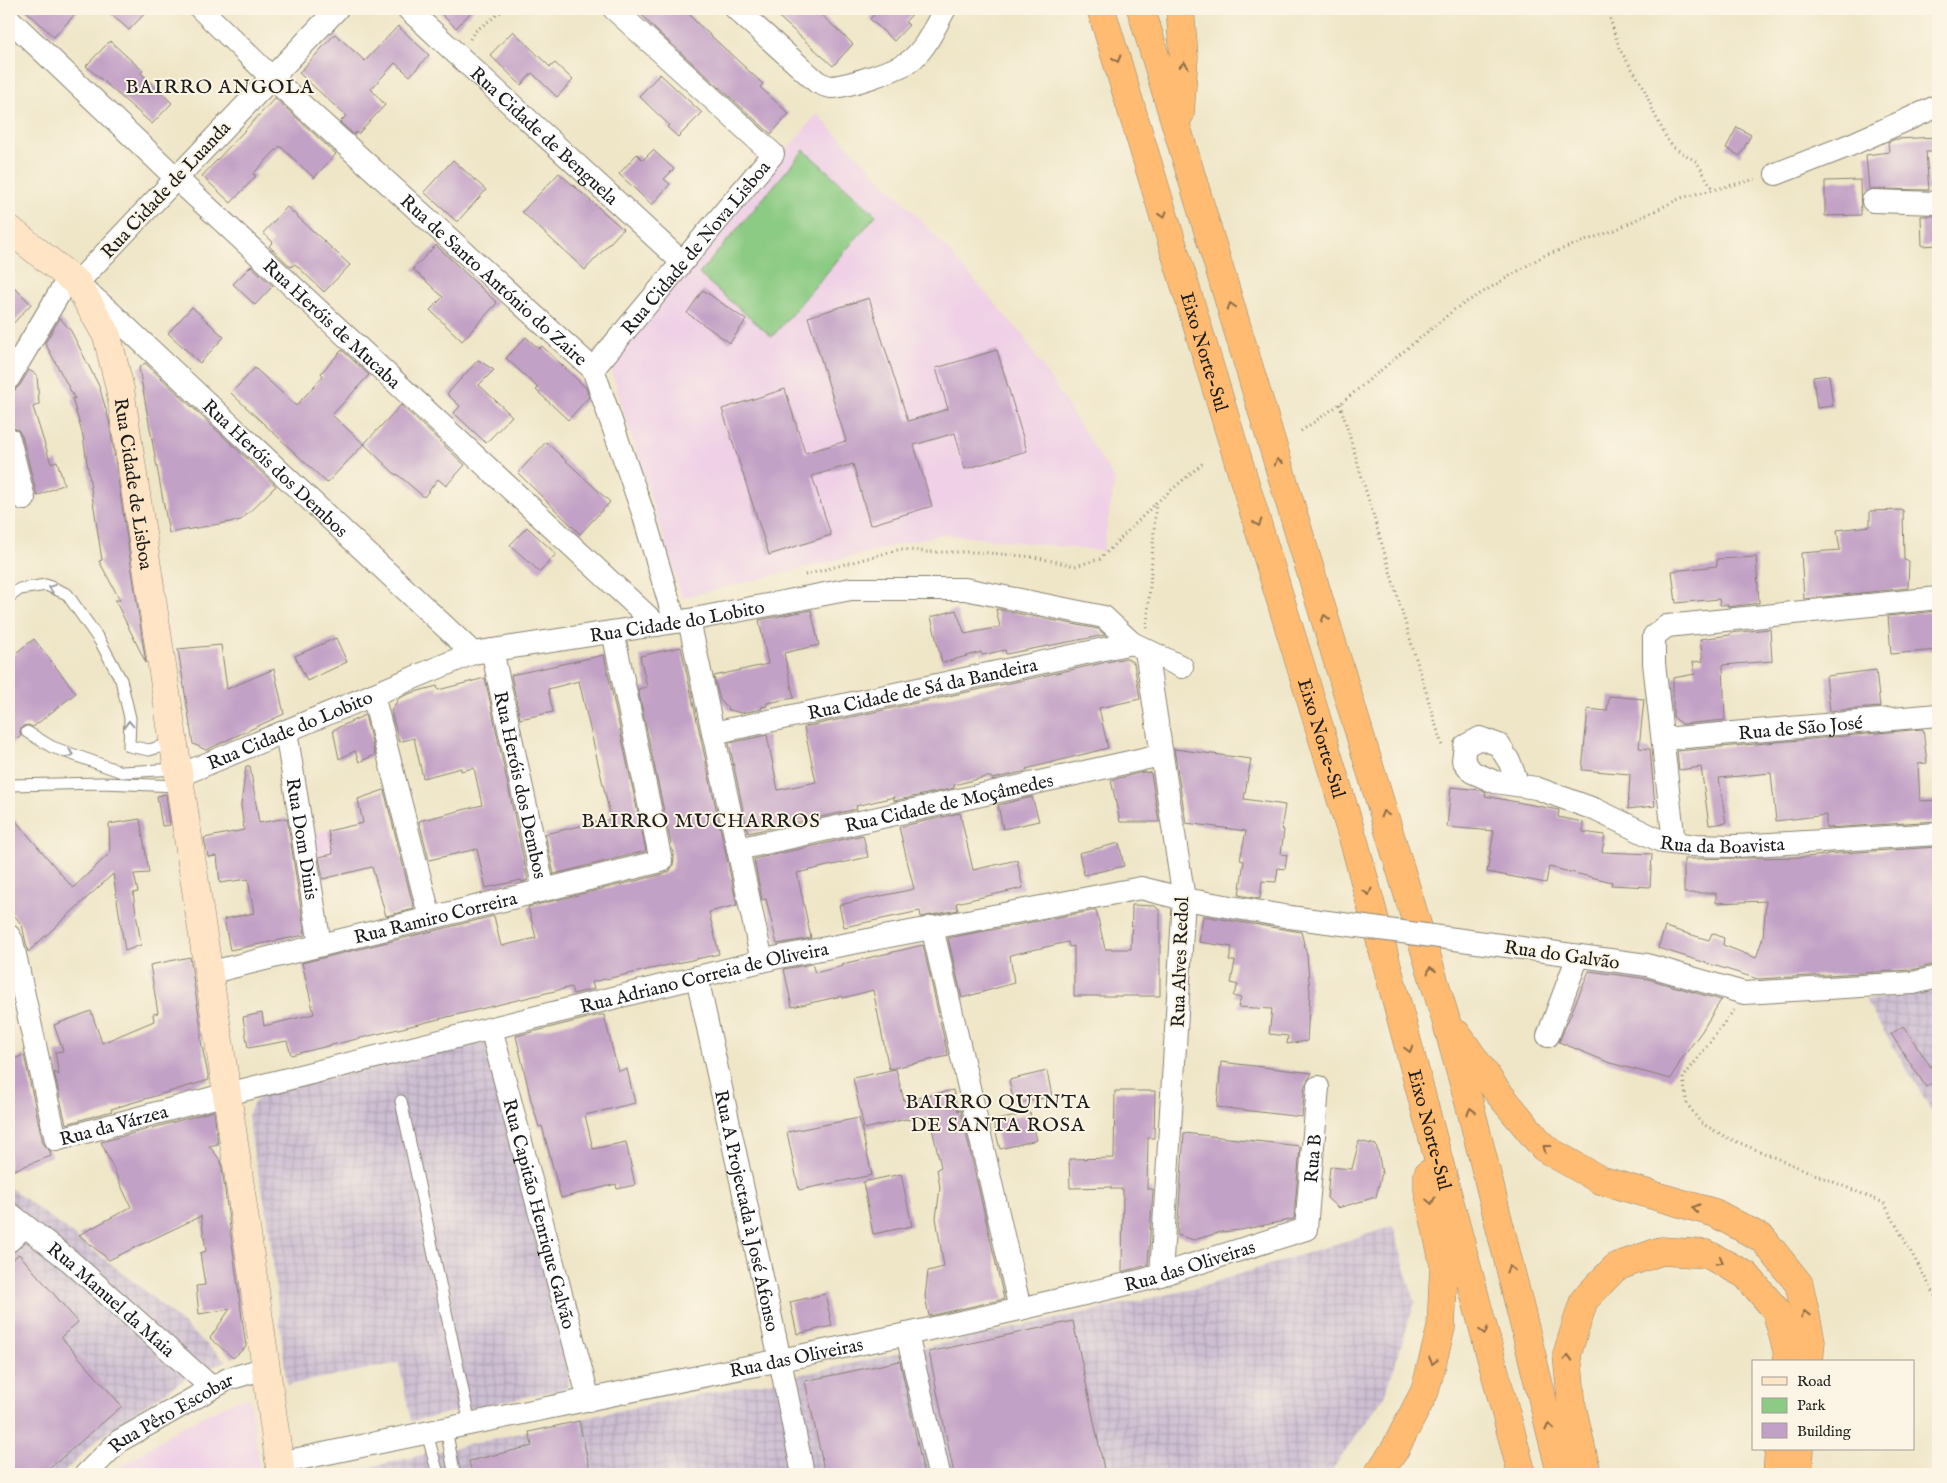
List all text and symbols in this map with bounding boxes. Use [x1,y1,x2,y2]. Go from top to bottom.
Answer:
one-way arrow [1111,55,1121,63]
one-way arrow [1178,60,1189,68]
street label: Rua Cidade de Benguela [464,62,623,212]
district label: BAIRRO ANGOLA [125,75,315,100]
street label: Rua Cidade de Luanda [96,116,237,264]
street label: Rua Cidade de Nova Lisboa [617,156,777,340]
street label: Rua de Santo António do Zaire [394,190,592,372]
one-way arrow [1158,210,1168,219]
street label: Rua Heróis de Mucaba [257,255,406,395]
street label: Eixo Norte-Sul [1174,289,1233,416]
one-way arrow [1227,303,1237,311]
street label: Rua Heróis dos Dembos [196,395,352,543]
street label: Rua Cidade de Lisboa [108,396,157,572]
one-way arrow [1274,458,1284,467]
one-way arrow [1252,518,1262,527]
one-way arrow [48,584,57,594]
street label: Rua Cidade do Lobito [588,596,767,649]
one-way arrow [1321,614,1331,622]
street label: Rua Cidade de Sá da Bandeira [806,654,1040,726]
street label: Eixo Norte-Sul [1291,676,1350,802]
street label: Rua Cidade do Lobito [204,686,377,776]
street label: Rua Heróis dos Dembos [487,689,551,881]
street label: Rua de São José [1737,712,1864,746]
one-way arrow [124,720,135,728]
one-way arrow [65,748,74,758]
street label: Rua Cidade de Moçâmedes [843,769,1056,839]
street label: Rua Dom Dinis [280,776,323,902]
district label: BAIRRO MUCHARROS [581,809,821,834]
one-way arrow [1380,811,1390,819]
street label: Rua da Boavista [1658,832,1786,860]
street label: Rua Ramiro Correira [352,887,520,950]
one-way arrow [1362,888,1372,896]
street label: Rua Alves Redol [1167,895,1195,1028]
street label: Rua do Galvão [1503,936,1621,976]
street label: Rua Adriano Correia de Oliveira [578,938,831,1020]
one-way arrow [1426,966,1436,975]
one-way arrow [1404,1045,1414,1053]
street label: Eixo Norte-Sul [1401,1067,1456,1194]
street label: Rua A Projectada à José Afonso [708,1088,784,1334]
district label: BAIRRO QUINTA DE SANTA ROSA [905,1090,1091,1138]
street label: Rua Capitão Henrique Galvão [496,1096,580,1332]
street label: Rua da Várzea [57,1100,171,1153]
one-way arrow [1467,1108,1477,1116]
street label: Rua B [1300,1133,1328,1184]
one-way arrow [1543,1144,1552,1153]
one-way arrow [1425,1196,1435,1205]
one-way arrow [1692,1203,1700,1213]
street label: Rua das Oliveiras [1122,1236,1259,1298]
street label: Rua Manuel da Maia [42,1238,180,1364]
one-way arrow [1715,1255,1724,1265]
one-way arrow [1506,1266,1516,1274]
one-way arrow [1800,1309,1811,1318]
one-way arrow [1479,1326,1489,1335]
street label: Rua das Oliveiras [728,1333,866,1384]
one-way arrow [1563,1353,1573,1361]
one-way arrow [1428,1356,1439,1365]
legend [1752,1360,1914,1450]
street label: Rua Pêro Escobar [104,1368,236,1459]
text: Road [1797,1372,1832,1391]
text: Park [1797,1396,1827,1415]
text: Building [1797,1422,1852,1441]
one-way arrow [1545,1423,1555,1431]

